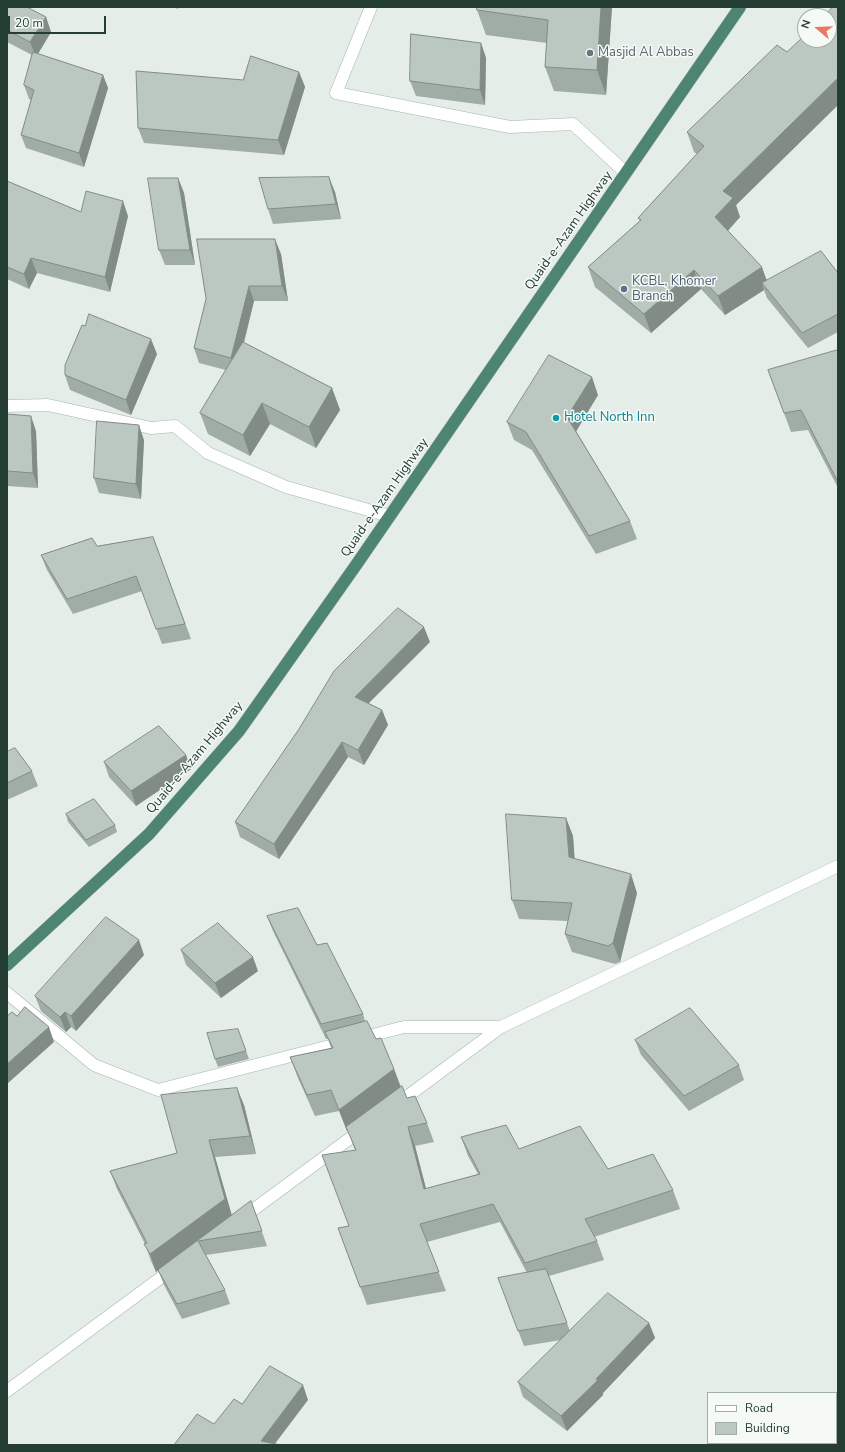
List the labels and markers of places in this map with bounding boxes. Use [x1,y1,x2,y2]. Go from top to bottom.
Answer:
place label: Masjid Al Abbas [598,45,694,61]
marker: Masjid Al Abbas [585,48,595,58]
place label: KCBL, Khomer Branch [632,274,716,305]
marker: KCBL, Khomer Branch [619,284,629,294]
place label: Hotel North Inn [564,410,655,426]
marker: Hotel North Inn [551,413,561,423]

